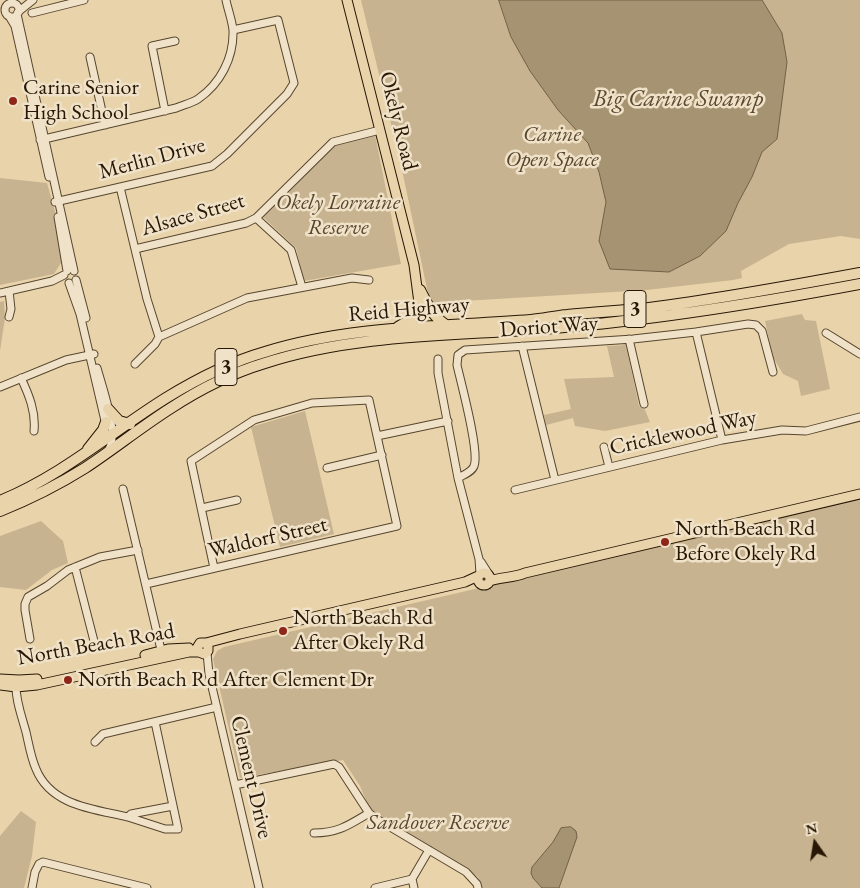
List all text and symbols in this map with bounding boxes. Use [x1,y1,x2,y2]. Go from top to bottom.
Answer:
street label: Okely Road [373,69,423,173]
place label: Carine Senior High School [23,75,139,126]
water label: Big Carine Swamp [593,85,763,113]
marker: Carine Senior High School [7,95,19,107]
park label: Carine Open Space [505,122,599,174]
street label: Merlin Drive [96,132,208,186]
street label: Alsace Street [138,188,248,242]
park label: Okely Lorraine Reserve [276,190,400,242]
road number: 3 [624,290,646,328]
street label: Reid Highway [347,292,471,328]
street label: Doriot Way [499,310,599,344]
road number: 3 [215,348,237,386]
street label: Cricklewood Way [607,405,759,461]
street label: Waldorf Street [206,512,330,564]
place label: North Beach Rd Before Okely Rd [675,516,816,568]
marker: North Beach Rd Before Okely Rd [659,536,671,548]
place label: North Beach Rd After Okely Rd [293,605,433,656]
street label: North Beach Road [15,618,177,672]
marker: North Beach Rd After Okely Rd [277,625,289,637]
place label: North Beach Rd After Clement Dr [78,667,374,693]
marker: North Beach Rd After Clement Dr [62,674,74,686]
street label: Clement Drive [224,713,278,841]
park label: Sandover Reserve [367,810,509,836]
north arrow [790,818,840,868]
text: N [804,818,819,838]

